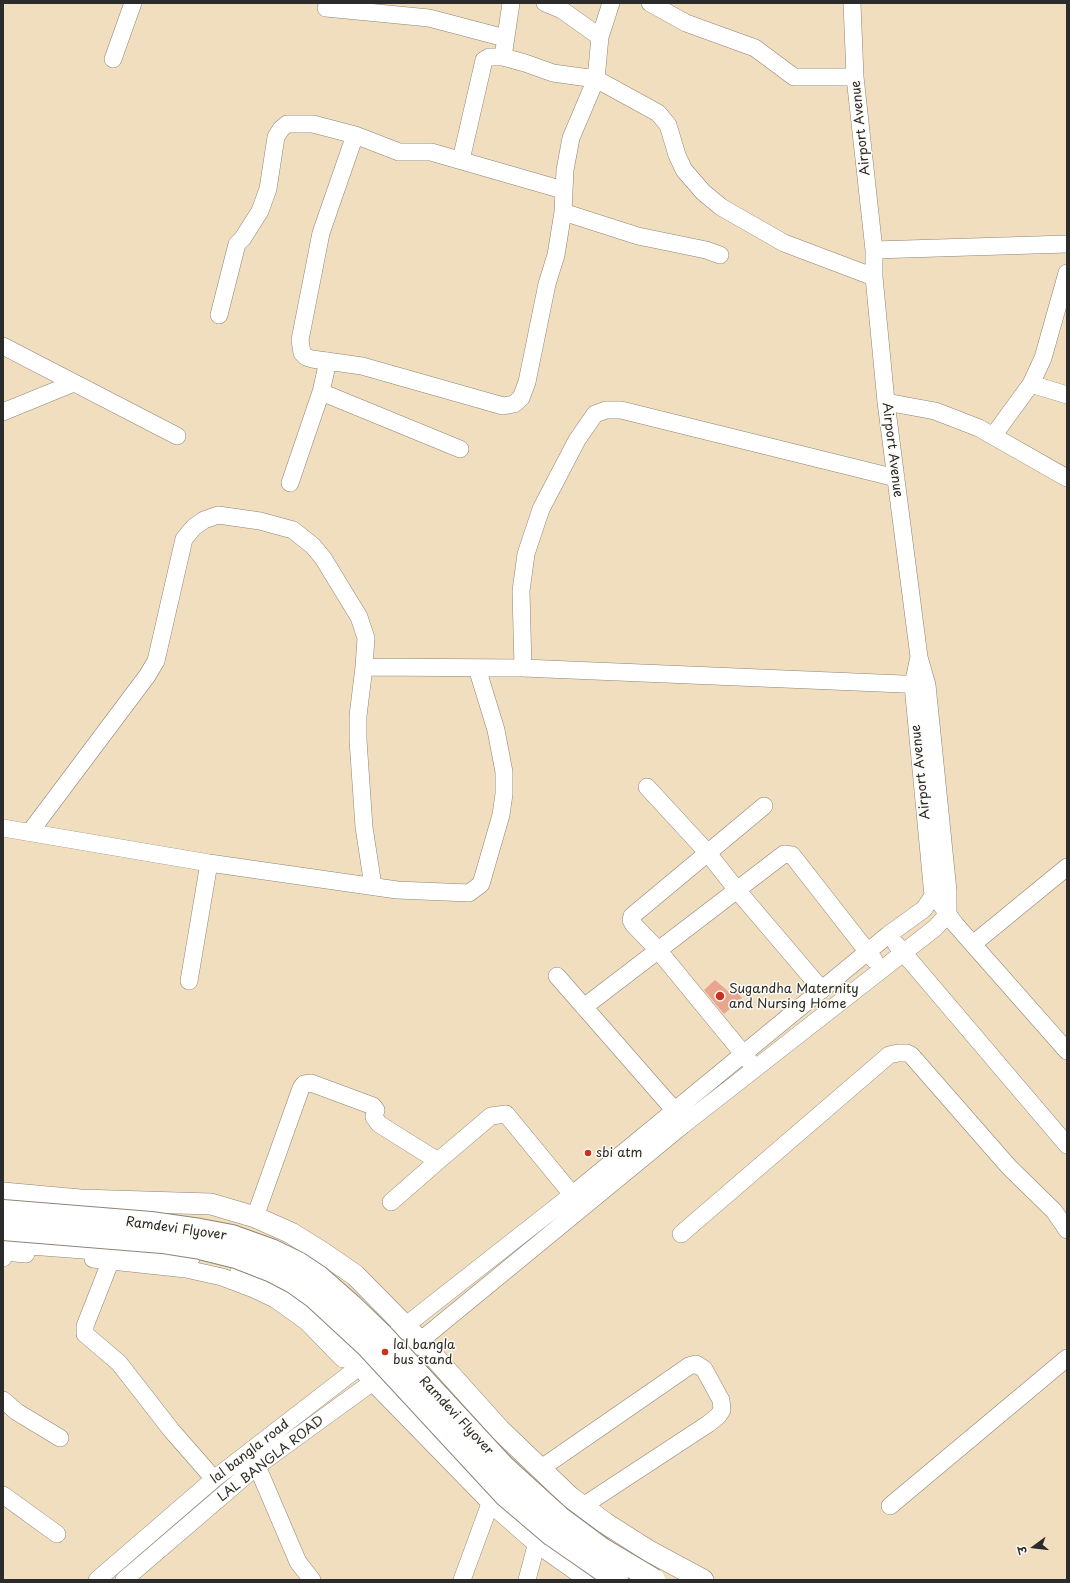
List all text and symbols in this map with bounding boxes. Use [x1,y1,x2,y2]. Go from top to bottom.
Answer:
street label: Airport Avenue [848,80,874,176]
street label: Airport Avenue [878,402,906,498]
street label: Airport Avenue [908,724,934,820]
place label: Sugandha Maternity and Nursing Home [729,981,859,1012]
marker: Sugandha Maternity and Nursing Home [714,990,726,1002]
place label: sbi atm [596,1145,642,1161]
marker: sbi atm [583,1148,593,1158]
street label: Ramdevi Flyover [125,1214,227,1244]
place label: lal bangla bus stand [393,1337,455,1368]
marker: lal bangla bus stand [380,1347,390,1357]
street label: Ramdevi Flyover [416,1374,496,1458]
street label: LAL BANGLA ROAD [215,1413,327,1505]
street label: lal bangla road [208,1417,292,1487]
north arrow [1014,1527,1054,1567]
text: उ [1013,1545,1031,1556]

